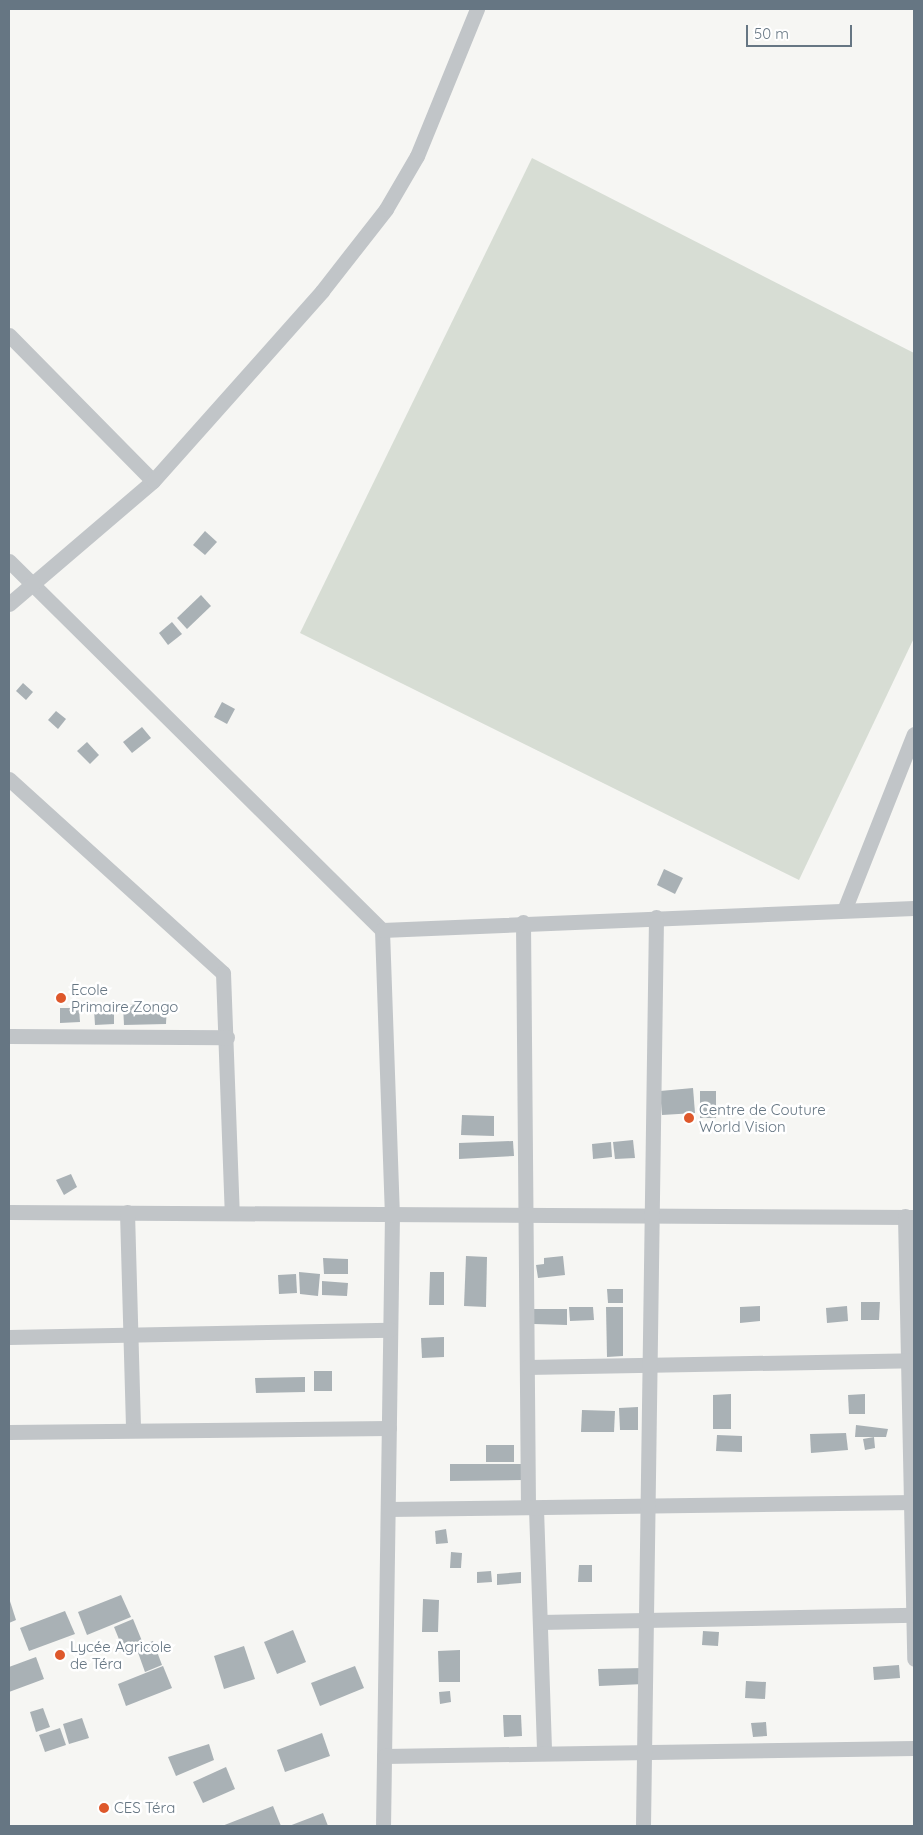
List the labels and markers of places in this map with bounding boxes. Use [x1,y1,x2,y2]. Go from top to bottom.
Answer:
place label: Ecole Primaire Zongo [71,980,178,1015]
marker: Ecole Primaire Zongo [55,992,67,1004]
place label: Centre de Couture World Vision [699,1100,826,1135]
marker: Centre de Couture World Vision [683,1112,695,1124]
place label: Lycée Agricole de Téra [70,1637,172,1672]
marker: Lycée Agricole de Téra [54,1649,66,1661]
place label: CES Téra [114,1799,175,1817]
marker: CES Téra [98,1802,110,1814]

